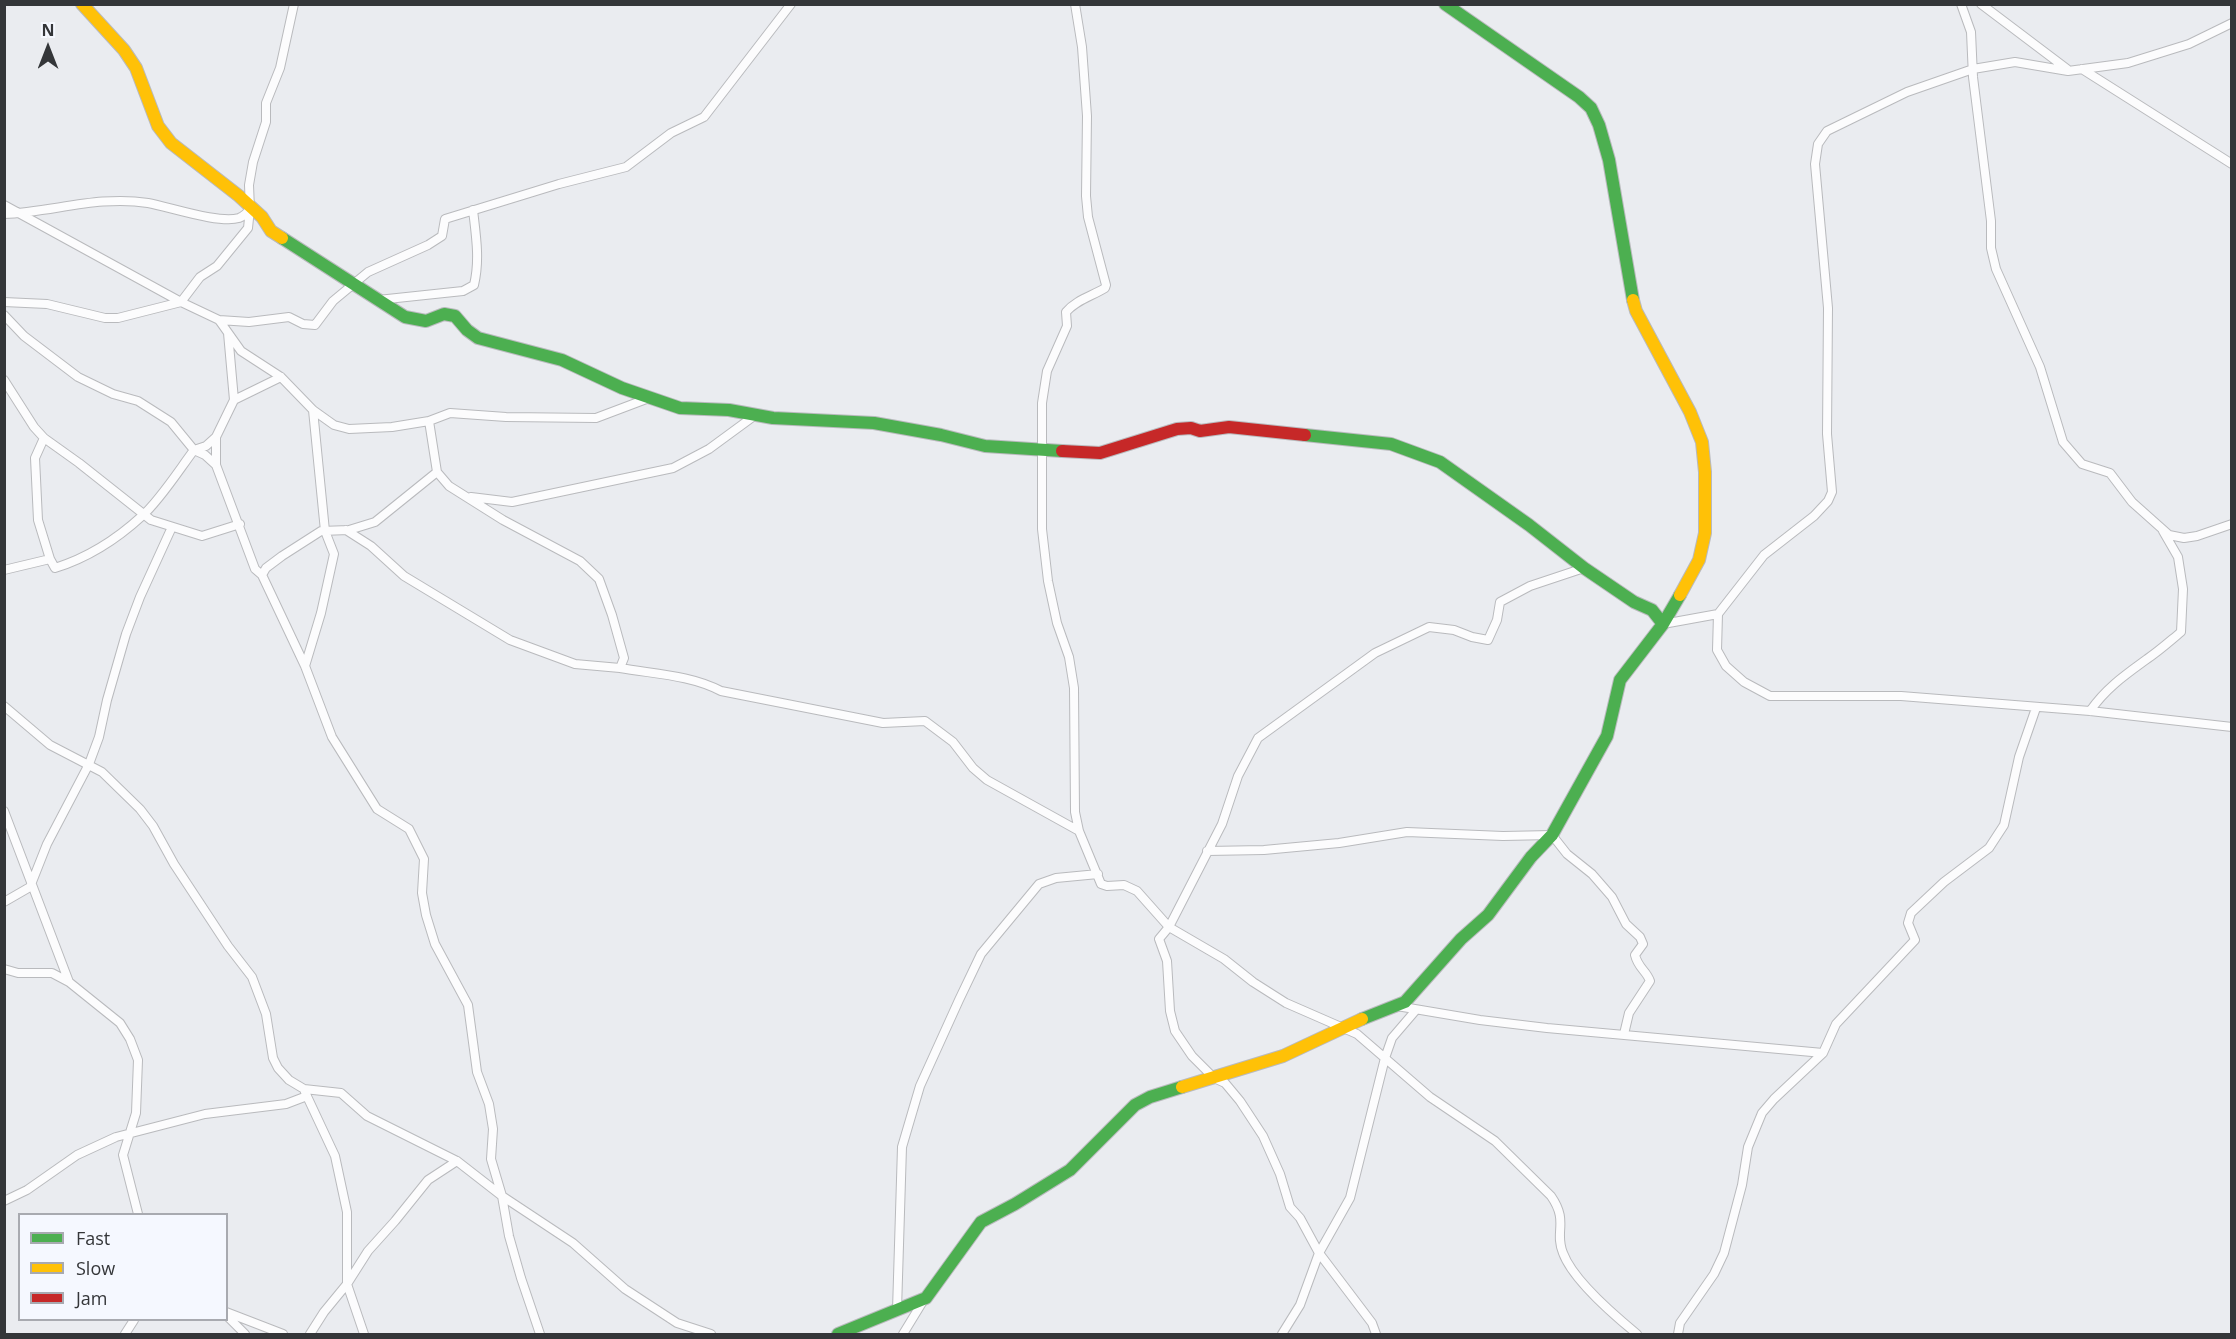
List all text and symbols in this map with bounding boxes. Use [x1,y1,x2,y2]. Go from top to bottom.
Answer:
north arrow [18,18,78,78]
text: N [41,19,55,41]
legend [18,1213,228,1321]
text: Fast [76,1226,110,1250]
text: Slow [76,1256,115,1280]
text: Jam [76,1286,108,1310]

